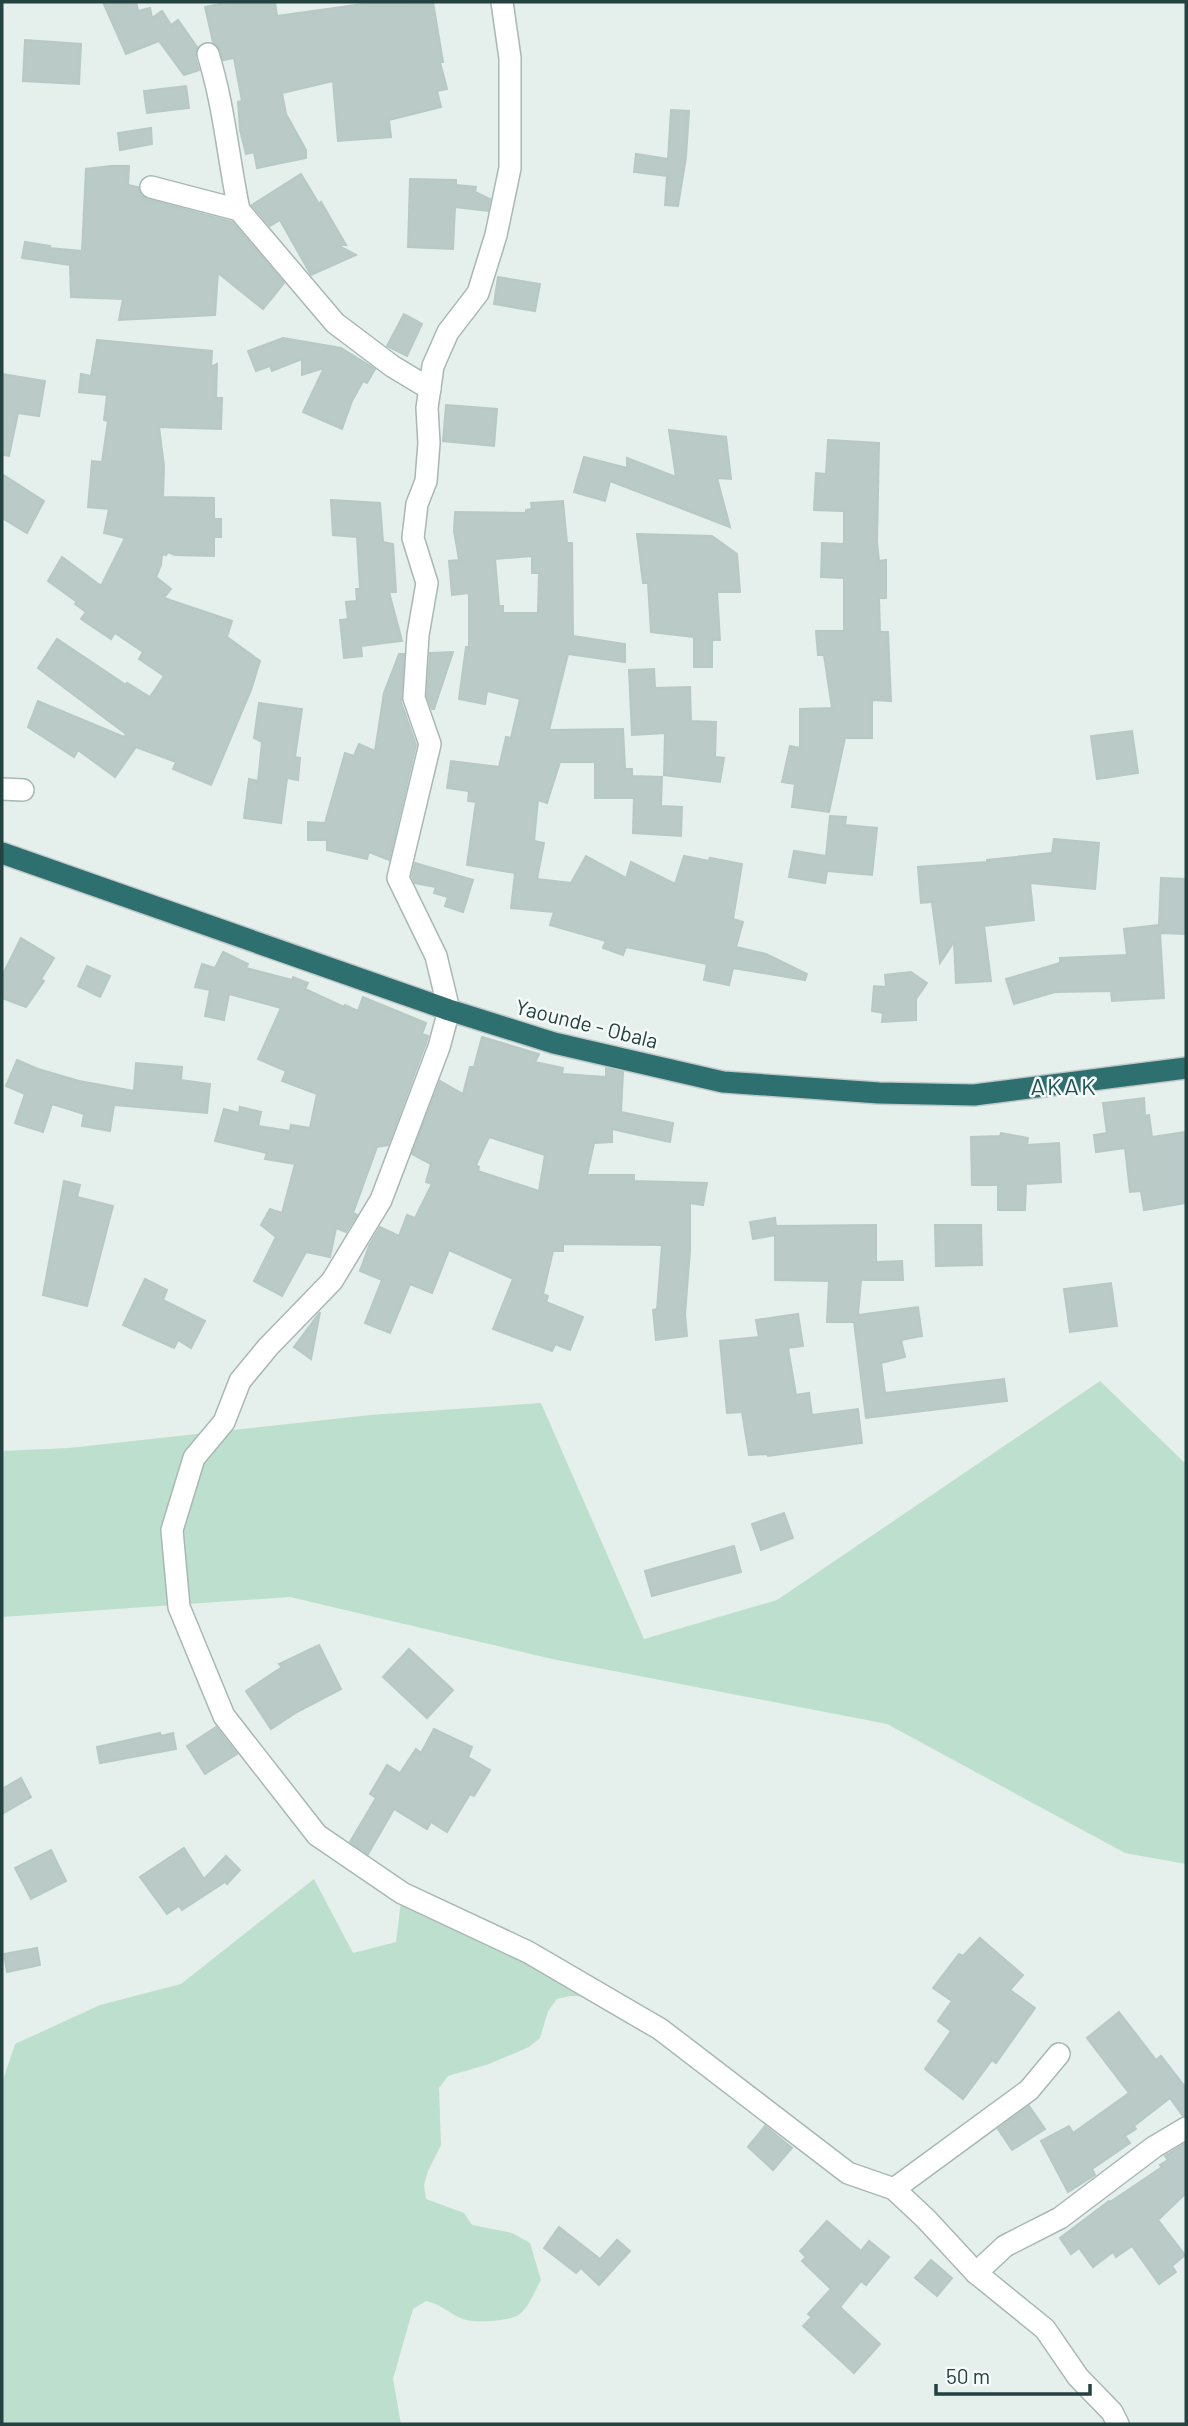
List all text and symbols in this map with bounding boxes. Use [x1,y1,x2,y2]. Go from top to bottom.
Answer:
street label: Yaounde - Obala [513,993,661,1053]
district label: AKAK [1030,1071,1098,1100]
scale bar [936,2352,1090,2396]
text: 50 m [946,2363,990,2388]

